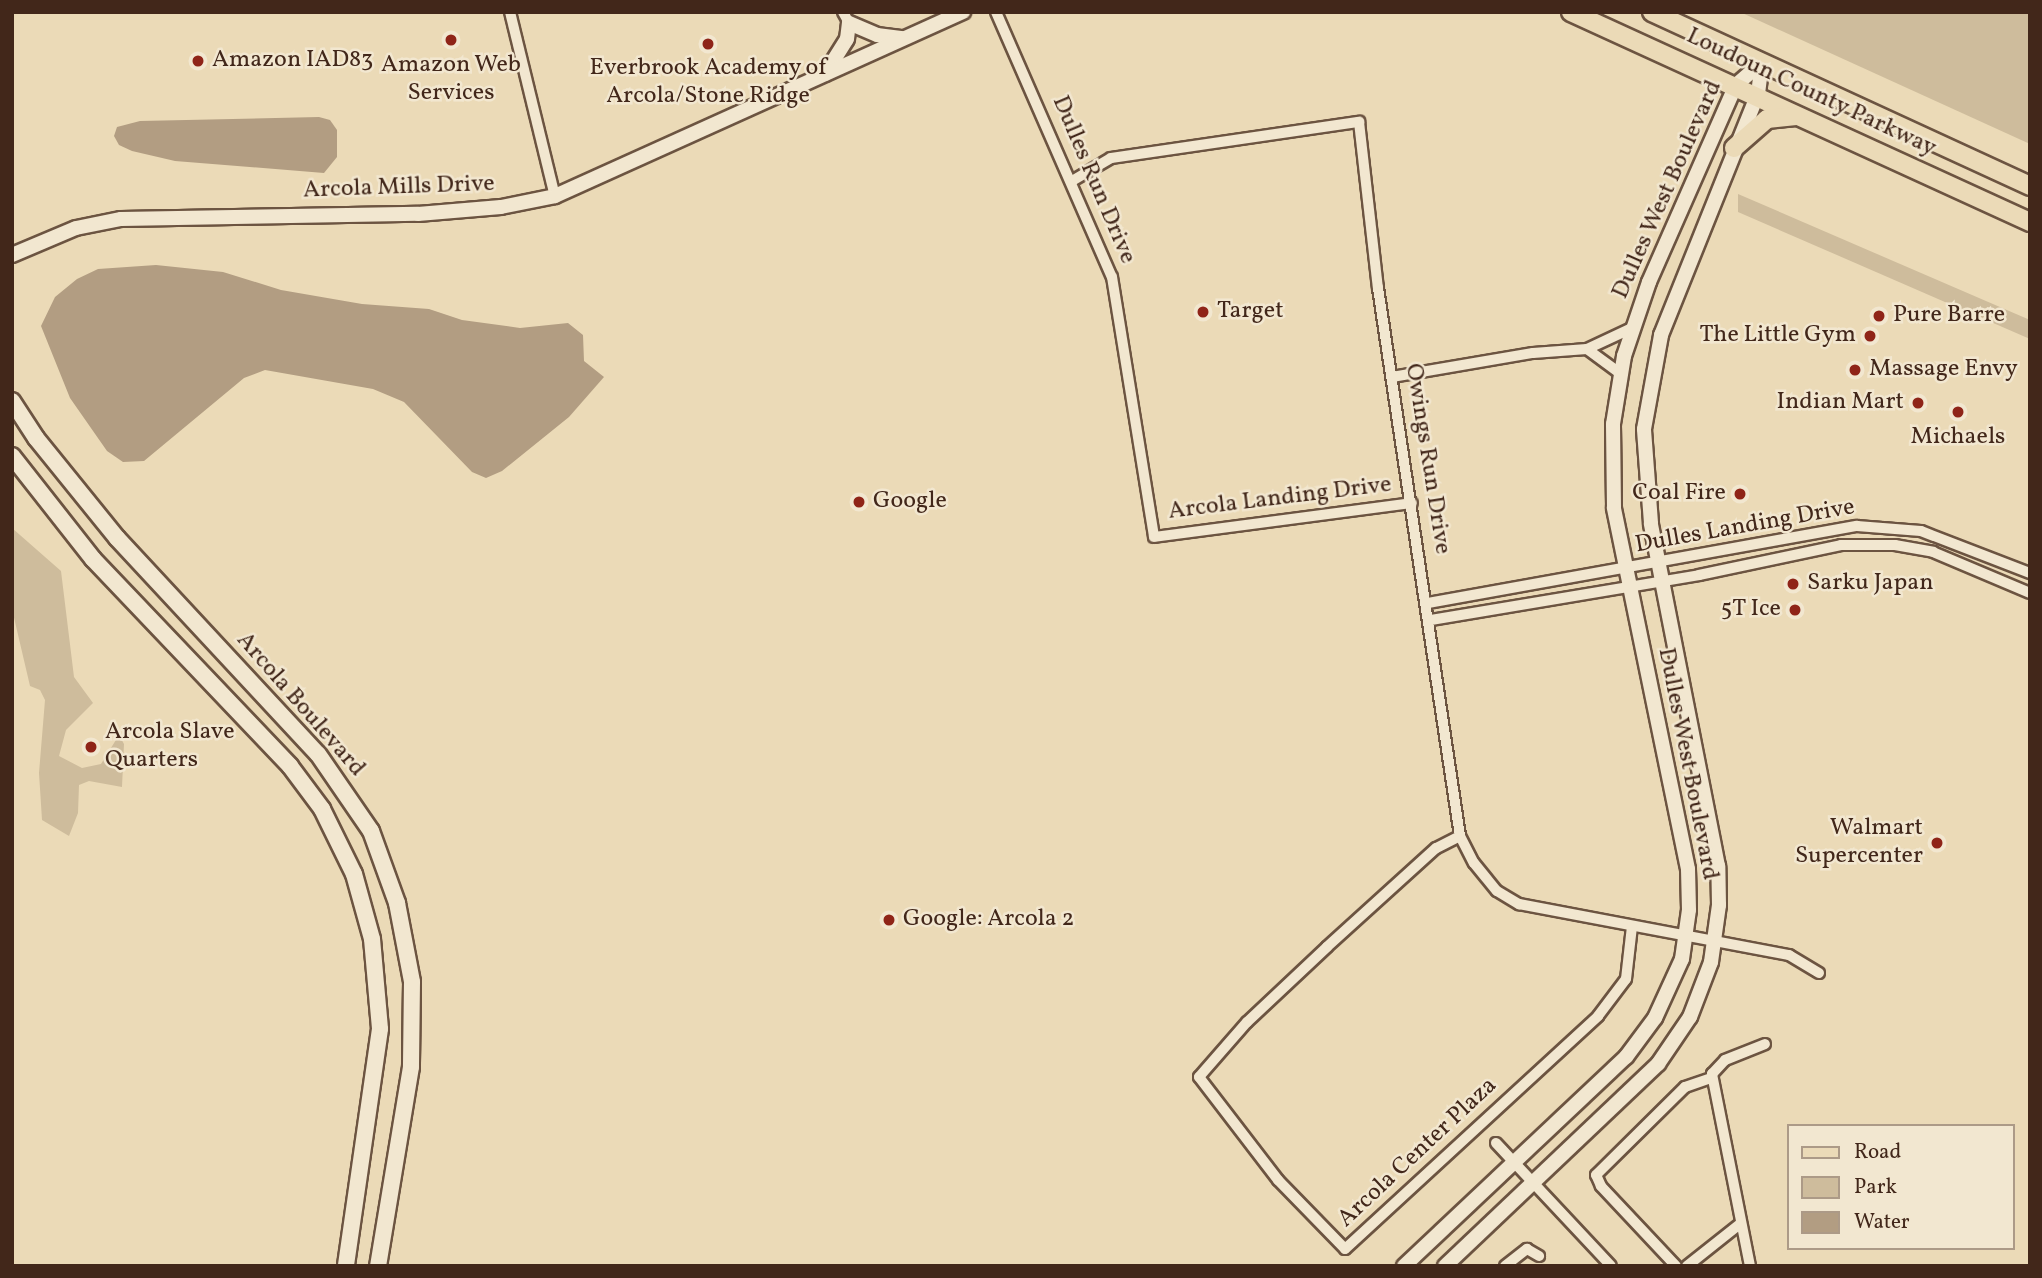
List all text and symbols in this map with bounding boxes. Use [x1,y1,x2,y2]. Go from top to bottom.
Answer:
street label: Loudoun County Parkway [1681,22,1941,164]
marker: Amazon Web Services [443,32,459,48]
marker: Everbrook Academy of Arcola/Stone Ridge [700,36,716,52]
place label: Amazon IAD83 [212,47,373,75]
place label: Amazon Web Services [381,52,521,108]
marker: Amazon IAD83 [190,53,206,69]
place label: Everbrook Academy of Arcola/Stone Ridge [589,55,827,111]
street label: Dulles West Boulevard [1607,76,1729,304]
street label: Dulles Run Drive [1045,92,1141,268]
street label: Arcola Mills Drive [303,170,495,206]
place label: Target [1217,298,1284,326]
place label: Pure Barre [1893,302,2005,330]
marker: Target [1195,304,1211,320]
marker: Pure Barre [1871,308,1887,324]
place label: The Little Gym [1700,322,1856,350]
marker: The Little Gym [1862,328,1878,344]
place label: Massage Envy [1869,356,2018,384]
street label: Owings Run Drive [1398,362,1456,556]
marker: Massage Envy [1847,362,1863,378]
place label: Indian Mart [1777,389,1904,417]
marker: Indian Mart [1910,395,1926,411]
marker: Michaels [1950,404,1966,420]
place label: Michaels [1911,424,2005,452]
street label: Arcola Landing Drive [1167,471,1393,527]
place label: Coal Fire [1632,480,1726,508]
marker: Coal Fire [1732,486,1748,502]
place label: Google [873,488,947,516]
marker: Google [851,494,867,510]
street label: Dulles Landing Drive [1633,494,1857,560]
place label: Sarku Japan [1807,570,1934,598]
marker: Sarku Japan [1785,576,1801,592]
place label: 5T Ice [1720,596,1781,624]
marker: 5T Ice [1787,602,1803,618]
street label: Arcola Boulevard [229,627,371,783]
street label: Dulles West Boulevard [1650,645,1724,883]
place label: Arcola Slave Quarters [105,719,235,775]
marker: Arcola Slave Quarters [83,739,99,755]
place label: Walmart Supercenter [1795,815,1923,871]
marker: Walmart Supercenter [1929,835,1945,851]
place label: Google: Arcola 2 [903,906,1074,934]
marker: Google: Arcola 2 [881,912,897,928]
street label: Arcola Center Plaza [1332,1072,1504,1234]
legend [1786,1124,2014,1250]
text: Road [1854,1138,1901,1167]
text: Park [1854,1173,1897,1202]
text: Water [1854,1208,1910,1237]

